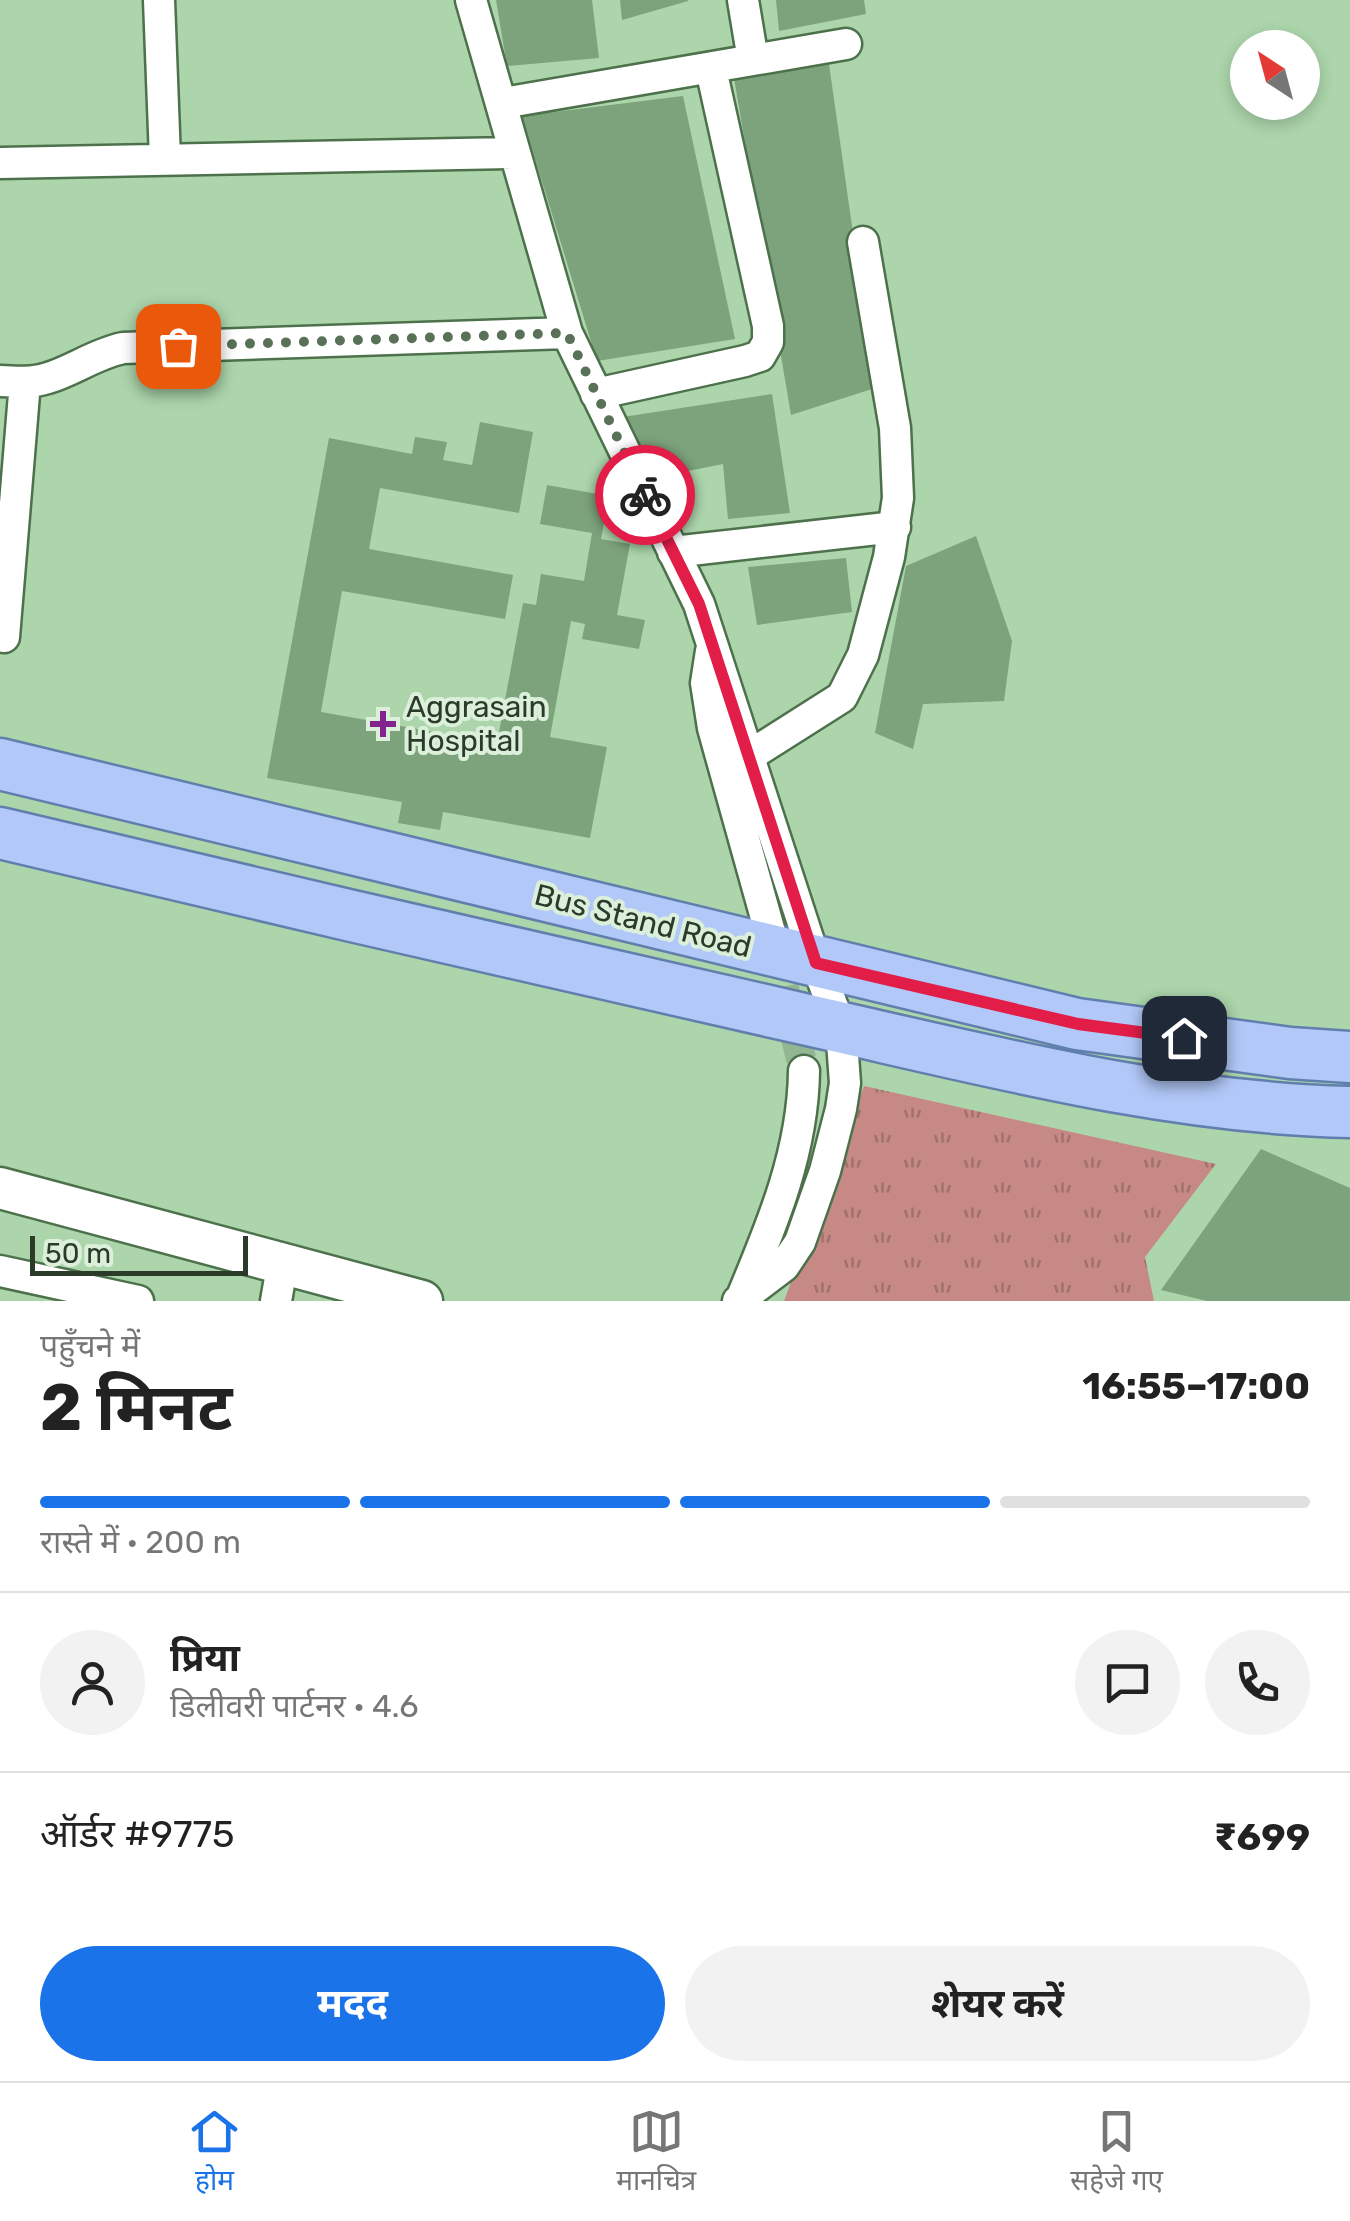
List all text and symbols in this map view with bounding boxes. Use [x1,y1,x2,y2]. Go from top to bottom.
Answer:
north arrow [1230,30,1320,120]
map controls [1230,30,1320,120]
pin [136,304,221,389]
icon: bag [151,319,206,374]
courier [595,445,695,545]
icon: bike [618,468,673,523]
place label: Aggrasain Hospital [406,689,547,759]
marker: Aggrasain Hospital [370,711,396,737]
street label: Bus Stand Road [531,877,755,965]
pin [1142,996,1227,1081]
icon: home [1157,1011,1212,1066]
scale bar [30,1231,248,1276]
text: 50 m [45,1237,111,1270]
text: पहुँचने में [40,1327,140,1365]
text: 16:55–17:00 [1082,1363,1310,1409]
text: 2 मिनट [40,1369,233,1446]
text: रास्ते में · 200 m [40,1523,241,1561]
button: person [40,1630,145,1735]
button: chat [1075,1630,1180,1735]
button: phone [1205,1630,1310,1735]
text: प्रिया [170,1635,240,1681]
text: डिलीवरी पार्टनर · 4.6 [170,1687,418,1725]
text: ऑर्डर #9775 [40,1811,235,1857]
text: ₹699 [1214,1814,1310,1860]
button: मदद [40,1946,665,2061]
button: शेयर करें [685,1946,1310,2061]
tab: होम [187,2104,242,2201]
tab: मानचित्र [616,2104,696,2201]
tab: सहेजे गए [1070,2104,1163,2201]

